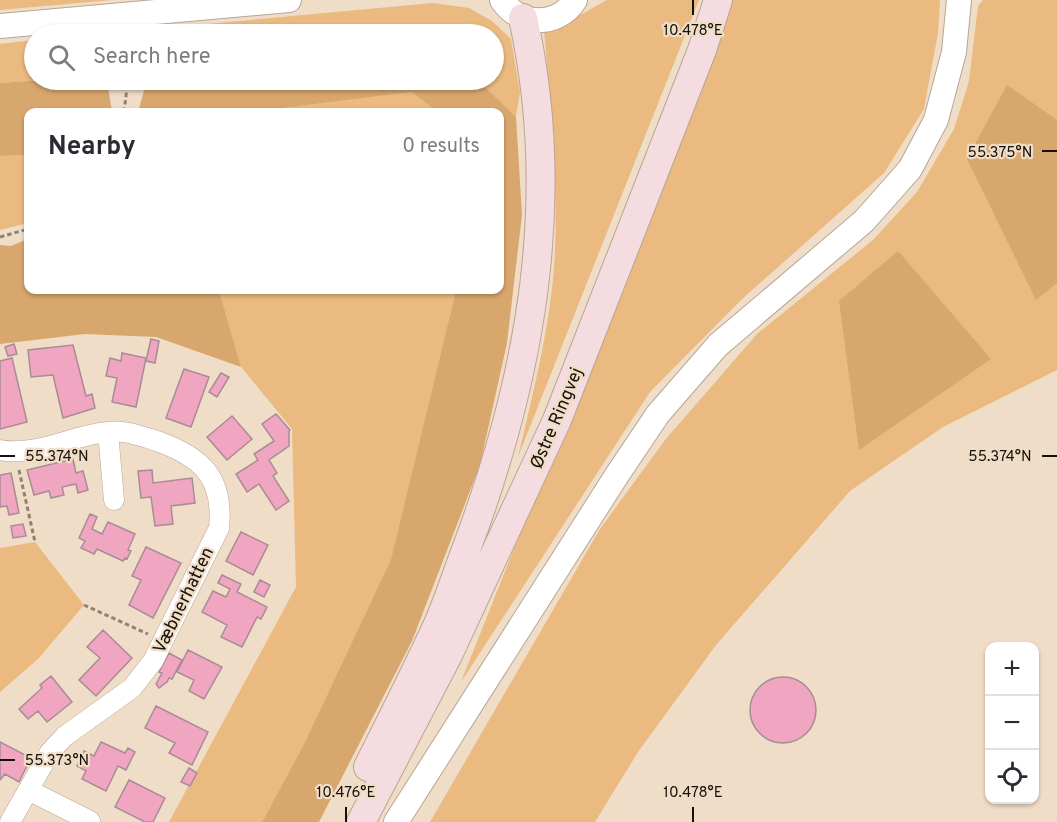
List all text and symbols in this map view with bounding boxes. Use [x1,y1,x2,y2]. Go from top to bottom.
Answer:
text: 10.478°E [663,22,723,41]
search box [24,24,504,90]
icon: search [45,41,78,74]
text: Search here [93,44,211,71]
text: Nearby [48,131,136,164]
text: 0 results [402,134,480,160]
text: 55.375°N [968,144,1032,163]
street label: Østre Ringvej [526,364,589,473]
text: 55.374°N [25,448,89,467]
text: 55.374°N [968,448,1032,467]
street label: Væbnerhatten [149,544,220,658]
map controls [985,642,1039,804]
button: + [985,642,1039,696]
button: − [985,696,1039,750]
button: locate [985,750,1039,804]
text: 55.373°N [25,752,89,771]
text: 10.476°E [317,784,375,803]
text: 10.478°E [663,784,723,803]

